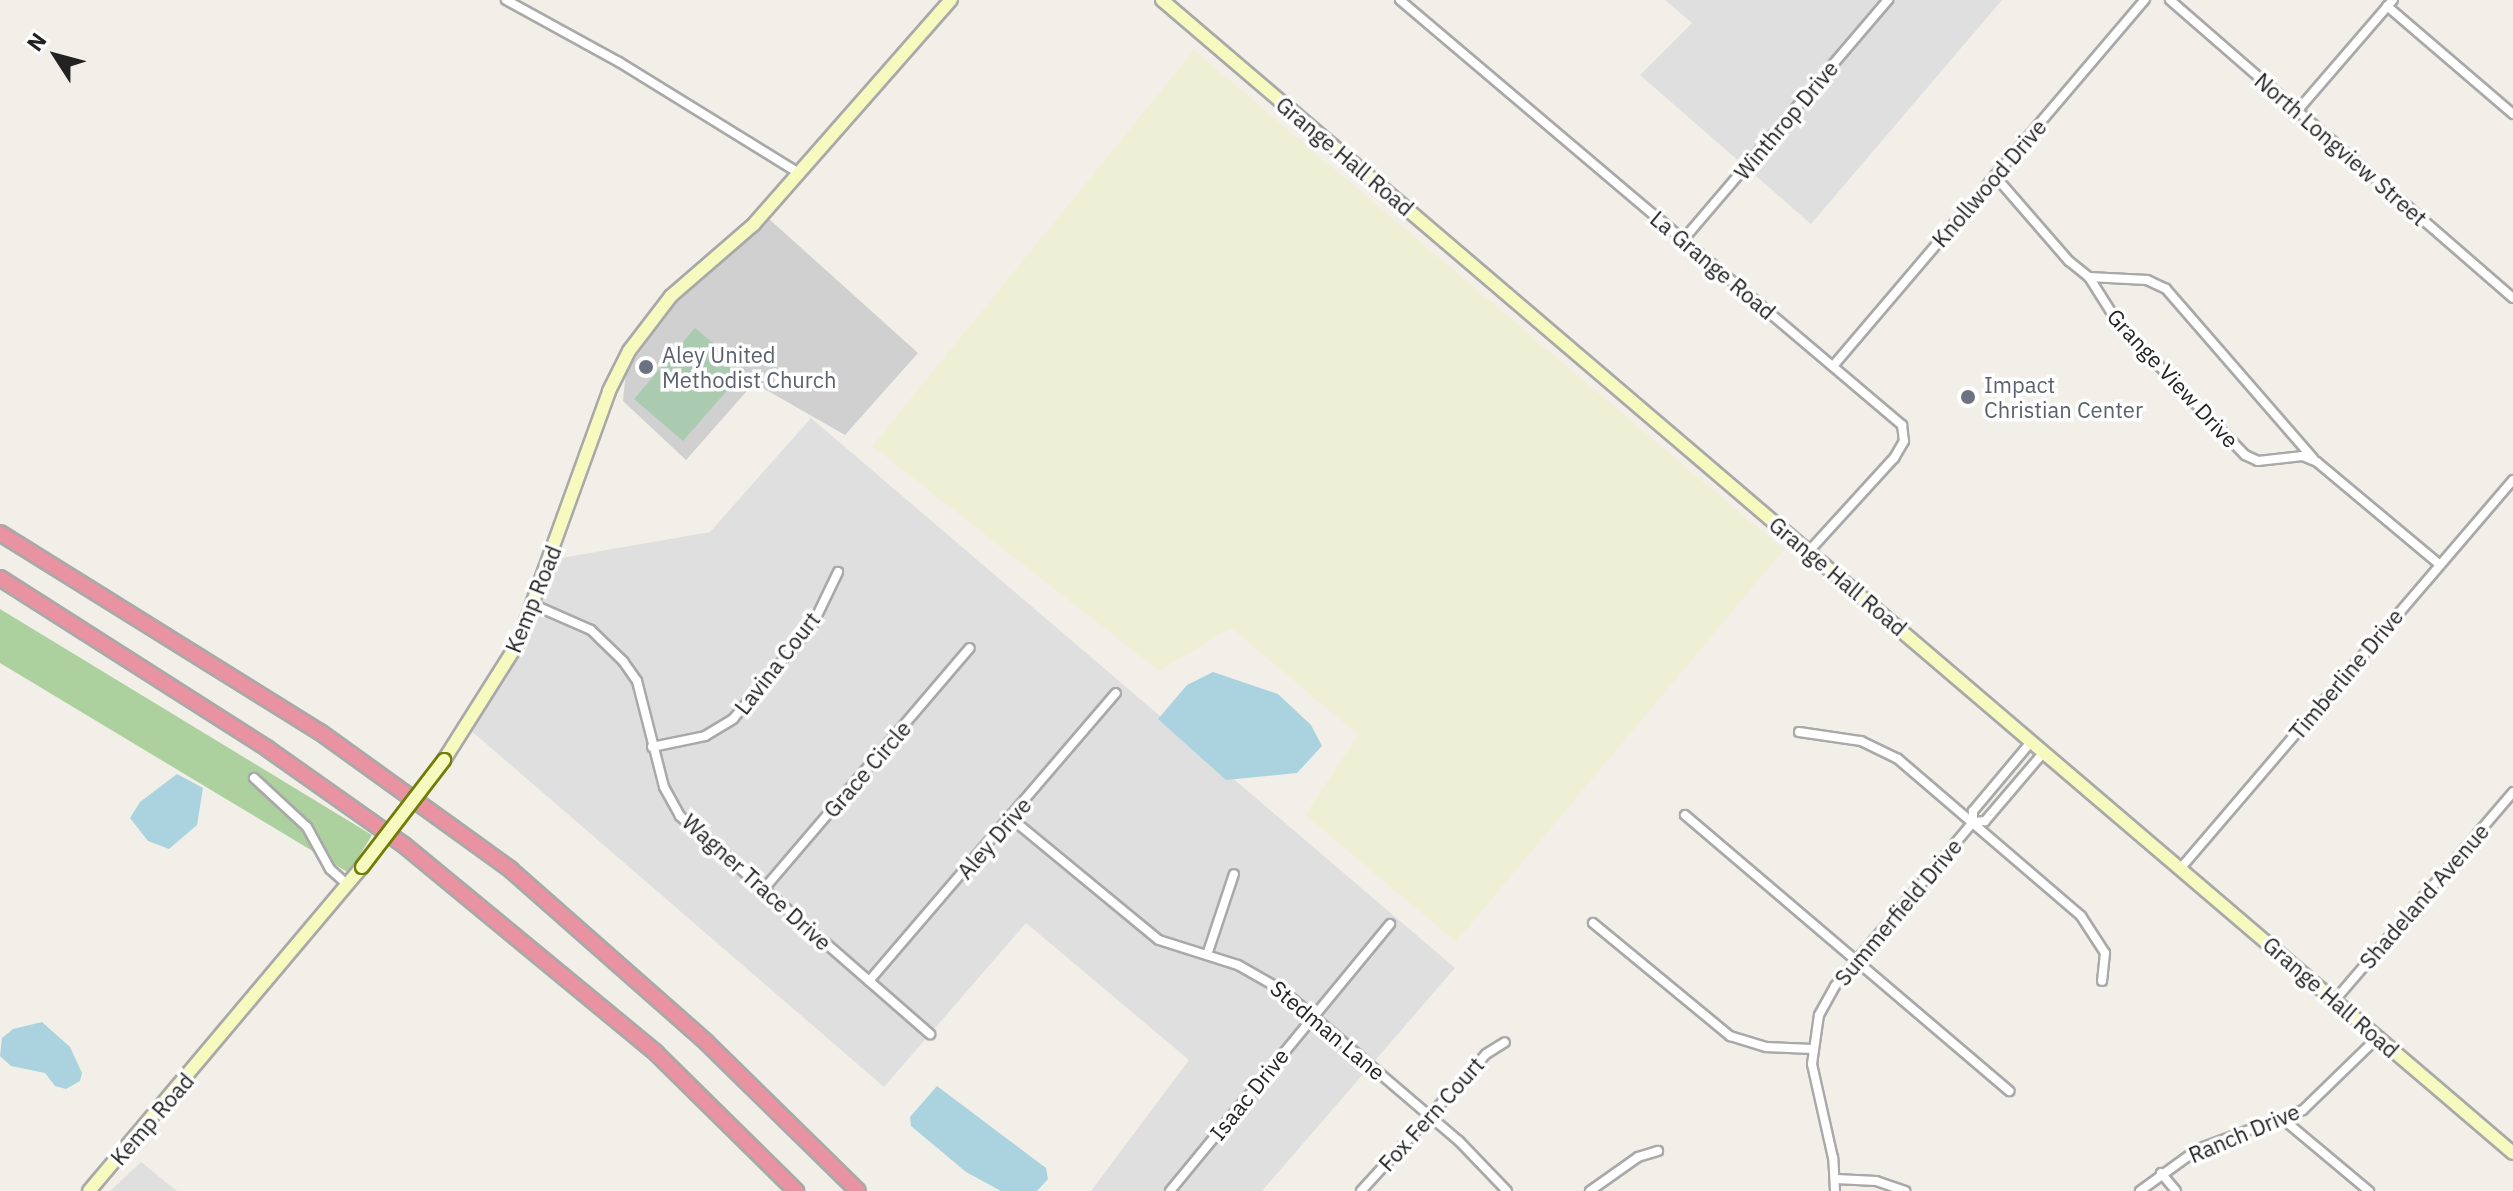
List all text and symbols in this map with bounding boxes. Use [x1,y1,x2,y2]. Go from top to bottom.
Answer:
north arrow [16,16,96,96]
text: N [20,27,53,57]
street label: Winthrop Drive [1729,55,1843,185]
street label: North Longview Street [2250,67,2432,231]
street label: Grange Hall Road [1271,91,1419,221]
street label: Knollwood Drive [1926,114,2052,252]
street label: La Grange Road [1645,205,1781,325]
street label: Grange View Drive [2102,303,2244,453]
place label: Aley United Methodist Church [662,341,836,392]
marker: Aley United Methodist Church [637,358,655,376]
place label: Impact Christian Center [1984,371,2143,422]
marker: Impact Christian Center [1959,388,1977,406]
street label: Grange Hall Road [1764,511,1912,641]
street label: Kemp Road [500,542,566,656]
street label: Timberline Drive [2284,603,2408,745]
street label: Lavina Court [729,607,825,719]
street label: Grace Circle [818,715,916,823]
street label: Aley Drive [951,792,1037,884]
street label: Wagner Trace Drive [677,808,837,956]
street label: Shadeland Avenue [2354,818,2494,974]
street label: Summerfield Drive [1829,833,1967,991]
street label: Grange Hall Road [2258,931,2404,1063]
street label: Stedman Lane [1265,975,1391,1085]
street label: Isaac Drive [1204,1043,1294,1145]
street label: Fox Fern Court [1373,1052,1489,1176]
street label: Kemp Road [105,1068,199,1170]
street label: Ranch Drive [2185,1098,2303,1168]

